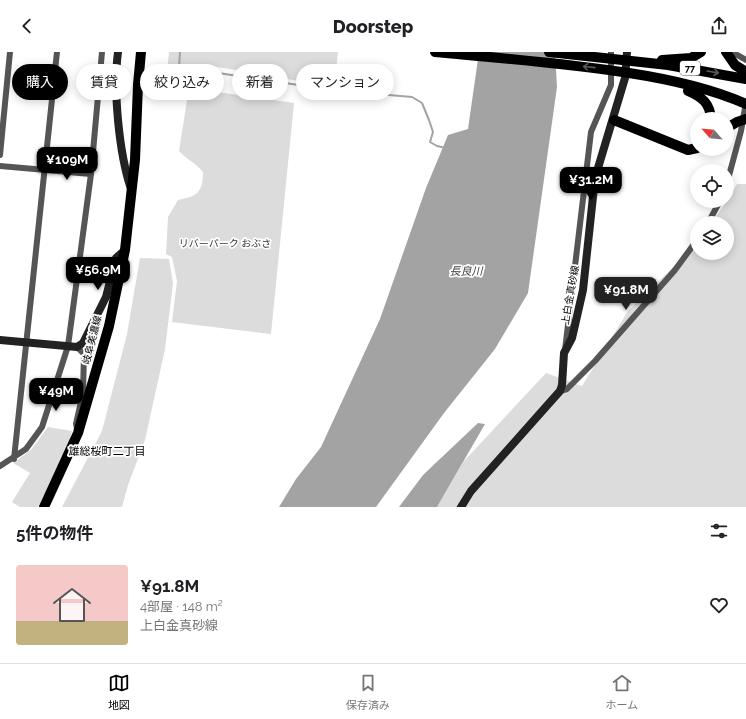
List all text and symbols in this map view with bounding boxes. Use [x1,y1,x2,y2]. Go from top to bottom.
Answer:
icon: back [16,15,38,37]
icon: share [708,15,730,37]
text: Doorstep [333,16,413,37]
road number: 77 [680,61,700,75]
one-way arrow [583,63,596,70]
chip: 購入 [12,64,68,100]
chip: 賃貸 [76,64,132,100]
chip: 絞り込み [140,64,224,100]
chip: 新着 [232,64,288,100]
chip: マンション [296,64,394,100]
one-way arrow [706,68,719,76]
north arrow [690,112,734,156]
map controls [690,112,734,260]
pin: ¥109M [39,147,95,181]
text: ¥109M [46,152,88,167]
button: locate [690,164,734,208]
pin: ¥31.2M [558,167,624,201]
text: ¥31.2M [569,172,613,187]
button: layers [690,216,734,260]
park label: リバーパーク おぶさ [179,238,271,249]
pin: ¥56.9M [65,257,131,291]
text: ¥56.9M [75,262,121,277]
water label: 長良川 [450,265,483,278]
street label: 上白金真砂線 [559,265,581,325]
pin: ¥91.8M [593,277,659,311]
text: ¥91.8M [603,282,649,297]
street label: 岐阜美濃線 [81,314,103,366]
pin: ¥49M [32,378,80,412]
text: ¥49M [38,383,74,398]
district label: 雄総桜町二丁目 [69,445,146,458]
icon: filters [708,520,730,542]
text: 5件の物件 [16,523,93,543]
text: ¥91.8M [140,576,199,596]
icon: home [48,581,96,629]
icon: heart [708,594,730,616]
text: 4部屋 · 148 m² [140,599,223,614]
text: 上白金真砂線 [140,618,218,633]
tab: 地図 [108,672,130,712]
tab: 保存済み [346,672,390,712]
tab: ホーム [605,672,638,712]

